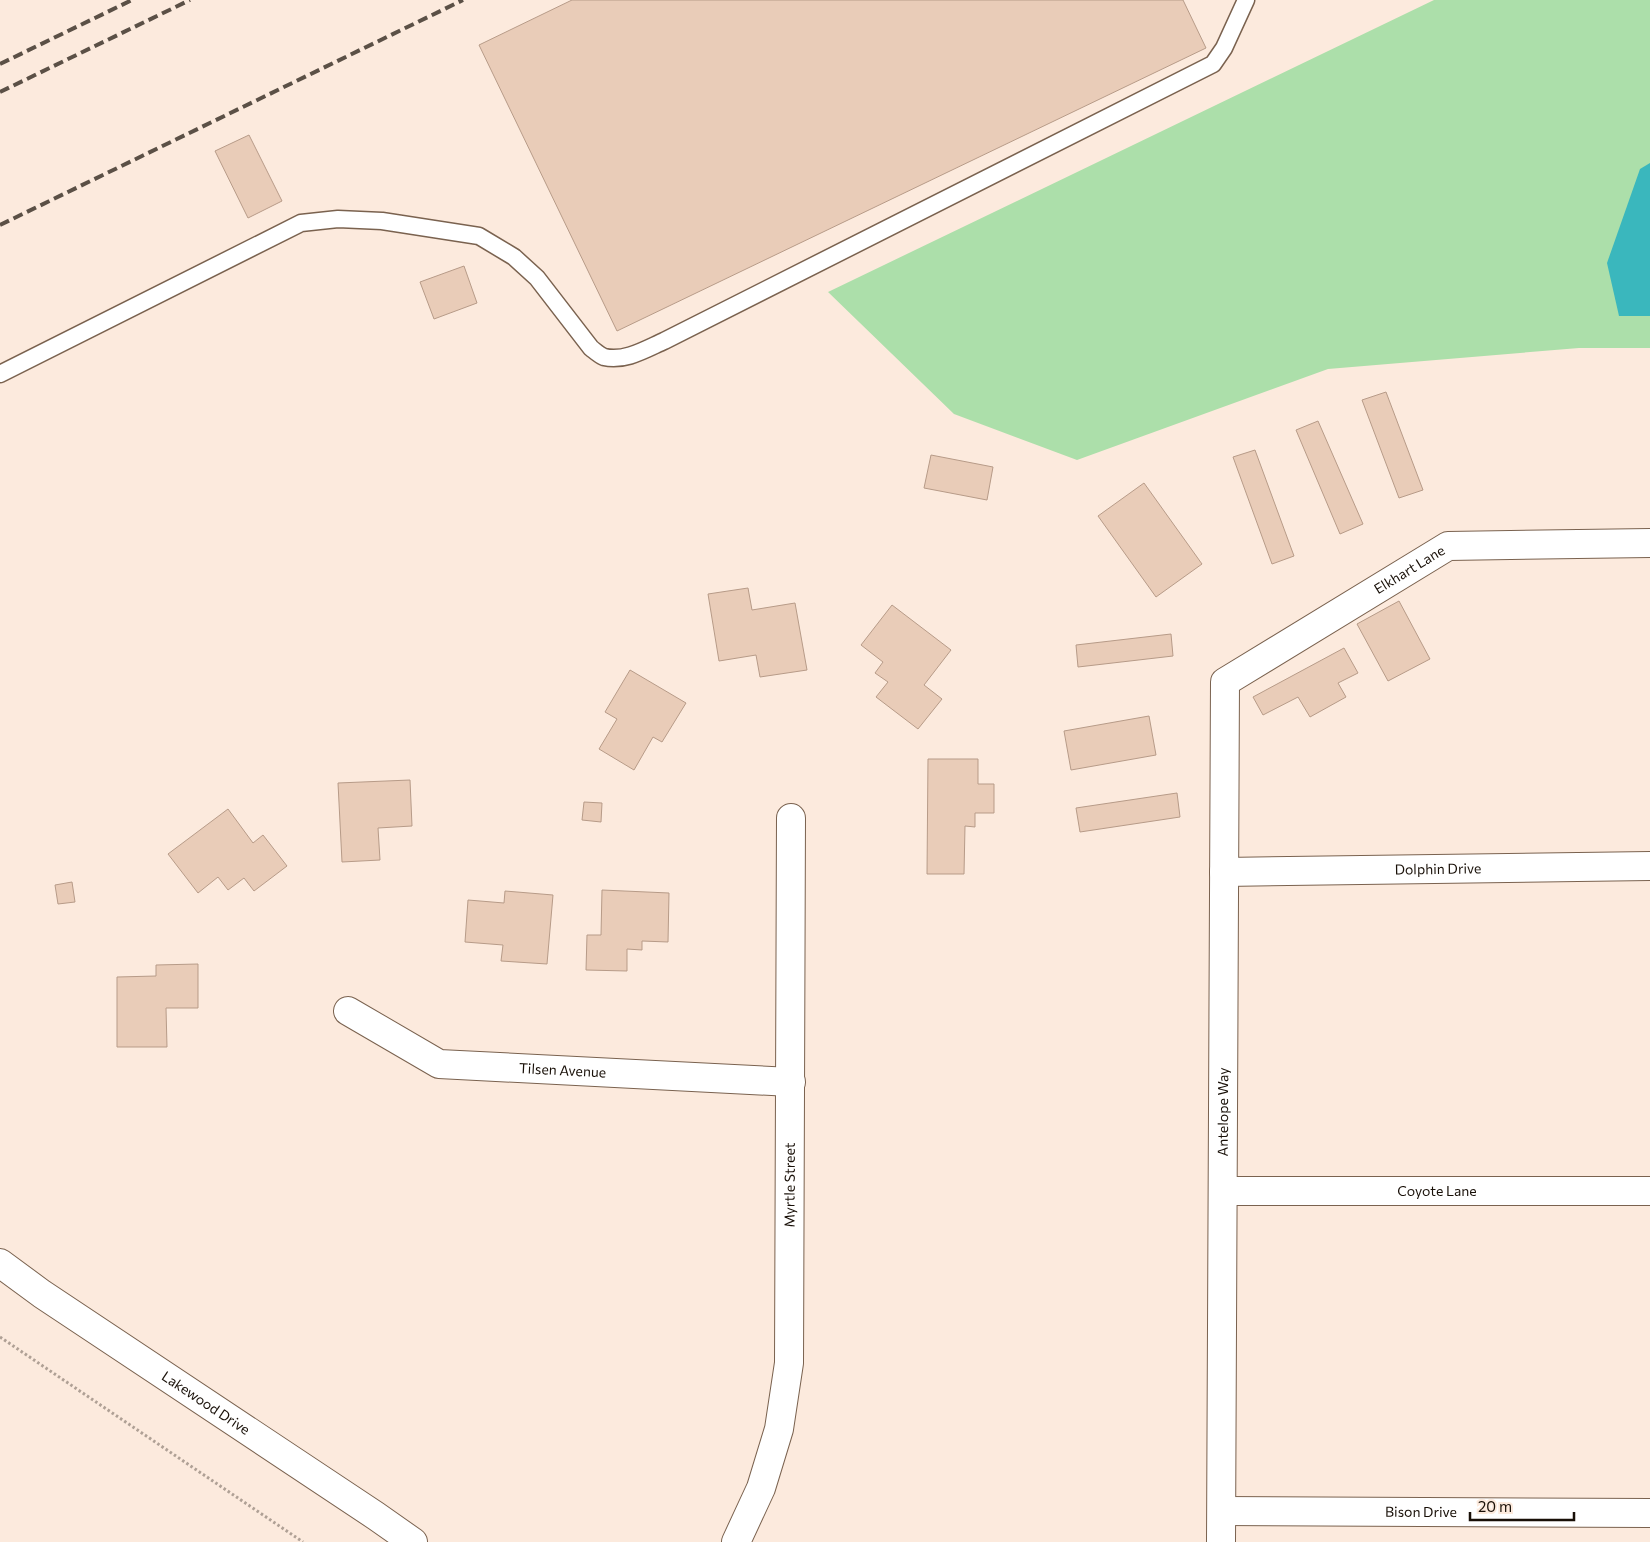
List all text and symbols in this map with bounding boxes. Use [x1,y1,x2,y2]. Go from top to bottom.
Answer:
street label: Elkhart Lane [1371,541,1448,597]
street label: Dolphin Drive [1394,859,1481,878]
street label: Tilsen Avenue [518,1059,607,1081]
street label: Antelope Way [1214,1067,1231,1157]
street label: Myrtle Street [780,1142,798,1227]
street label: Coyote Lane [1397,1182,1477,1199]
street label: Lakewood Drive [159,1367,253,1438]
scale bar [1470,1490,1574,1522]
text: 20 m [1478,1497,1512,1515]
street label: Bison Drive [1385,1503,1457,1520]

